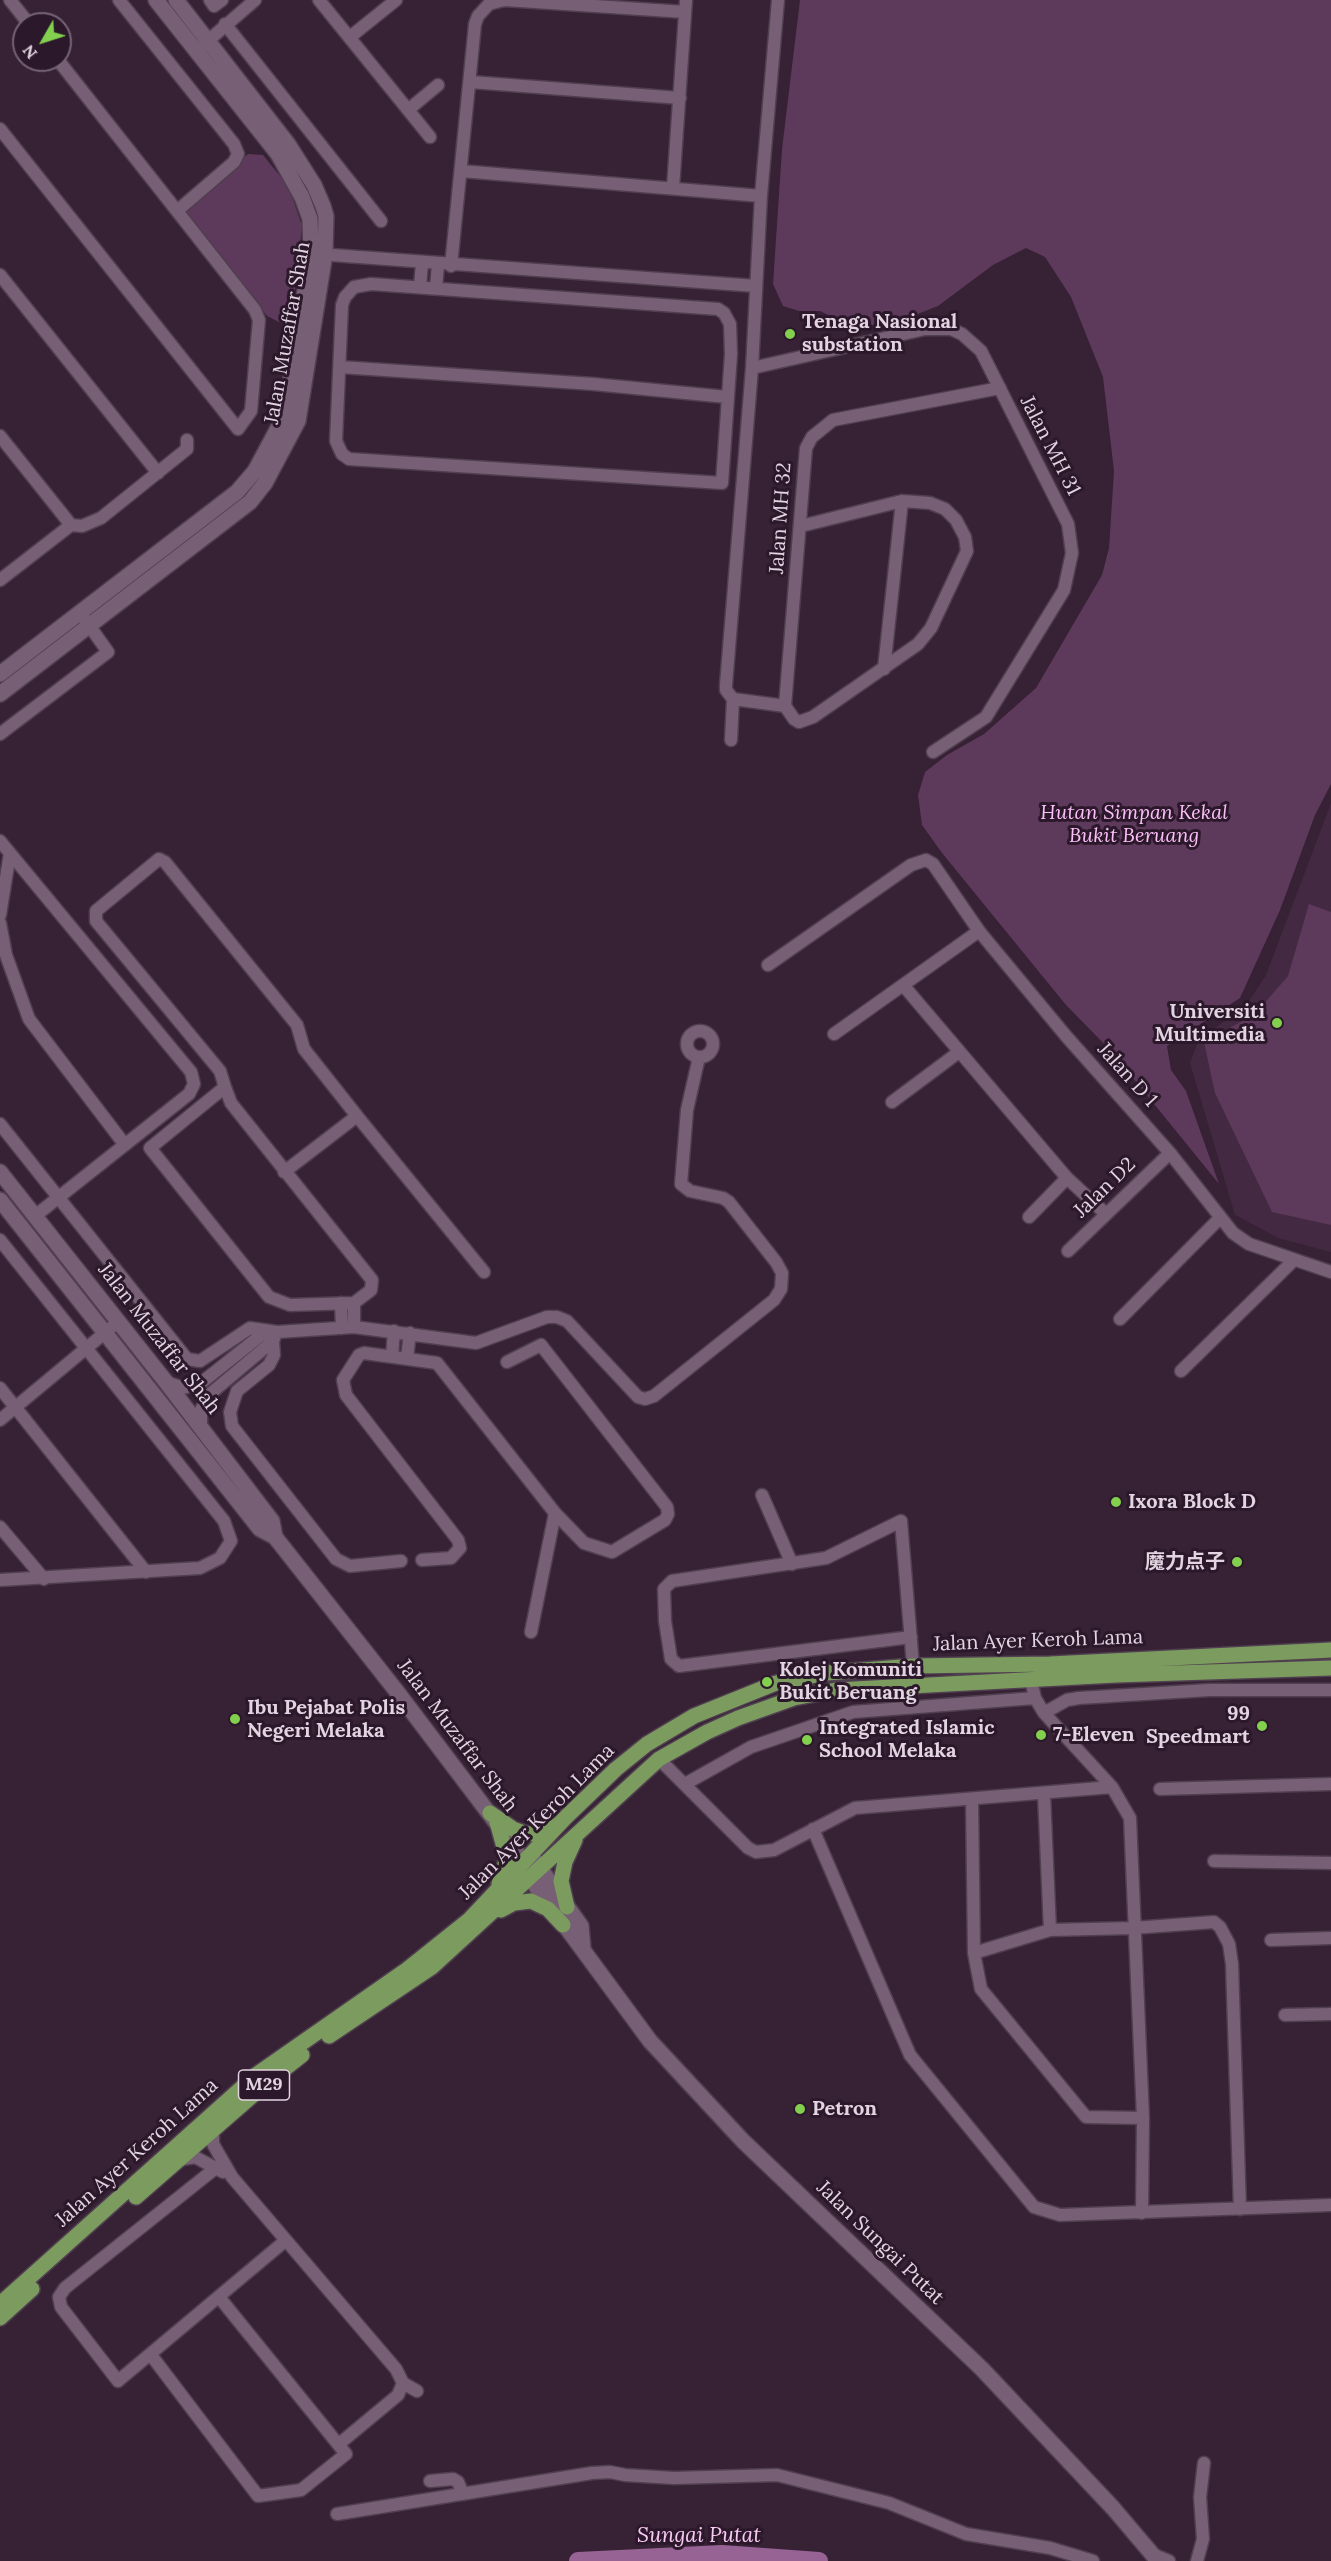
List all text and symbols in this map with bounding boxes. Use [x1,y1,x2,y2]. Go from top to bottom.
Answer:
north arrow [12,12,72,72]
text: N [18,41,41,63]
street label: Jalan Muzaffar Shah [260,240,316,426]
place label: Tenaga Nasional substation [802,310,957,357]
marker: Tenaga Nasional substation [783,327,797,341]
street label: Jalan MH 31 [1015,392,1085,500]
street label: Jalan MH 32 [765,461,797,575]
park label: Hutan Simpan Kekal Bukit Beruang [1040,801,1228,848]
place label: Universiti Multimedia [1155,1000,1265,1047]
marker: Universiti Multimedia [1270,1016,1284,1030]
street label: Jalan D 1 [1092,1038,1162,1112]
street label: Jalan D2 [1069,1153,1141,1223]
street label: Jalan Muzaffar Shah [93,1259,225,1419]
place label: Ixora Block D [1128,1490,1256,1514]
marker: Ixora Block D [1109,1495,1123,1509]
place label: 魔力点子 [1145,1550,1225,1574]
marker: 魔力点子 [1230,1555,1244,1569]
street label: Jalan Ayer Keroh Lama [933,1625,1143,1657]
street label: Jalan Muzaffar Shah [392,1655,522,1817]
place label: Kolej Komuniti Bukit Beruang [779,1658,922,1705]
marker: Kolej Komuniti Bukit Beruang [760,1675,774,1689]
place label: Ibu Pejabat Polis Negeri Melaka [247,1696,405,1743]
place label: 99 Speedmart [1146,1702,1250,1749]
marker: Ibu Pejabat Polis Negeri Melaka [228,1712,242,1726]
place label: Integrated Islamic School Melaka [819,1716,995,1763]
marker: 99 Speedmart [1255,1719,1269,1733]
place label: 7-Eleven [1053,1723,1134,1747]
marker: 7-Eleven [1034,1728,1048,1742]
marker: Integrated Islamic School Melaka [800,1733,814,1747]
street label: Jalan Ayer Keroh Lama [454,1739,620,1905]
road number: M29 [238,2070,290,2100]
street label: Jalan Ayer Keroh Lama [51,2074,223,2232]
place label: Petron [812,2097,877,2121]
marker: Petron [793,2102,807,2116]
street label: Jalan Sungai Putat [811,2176,949,2310]
water label: Sungai Putat [637,2523,761,2549]

